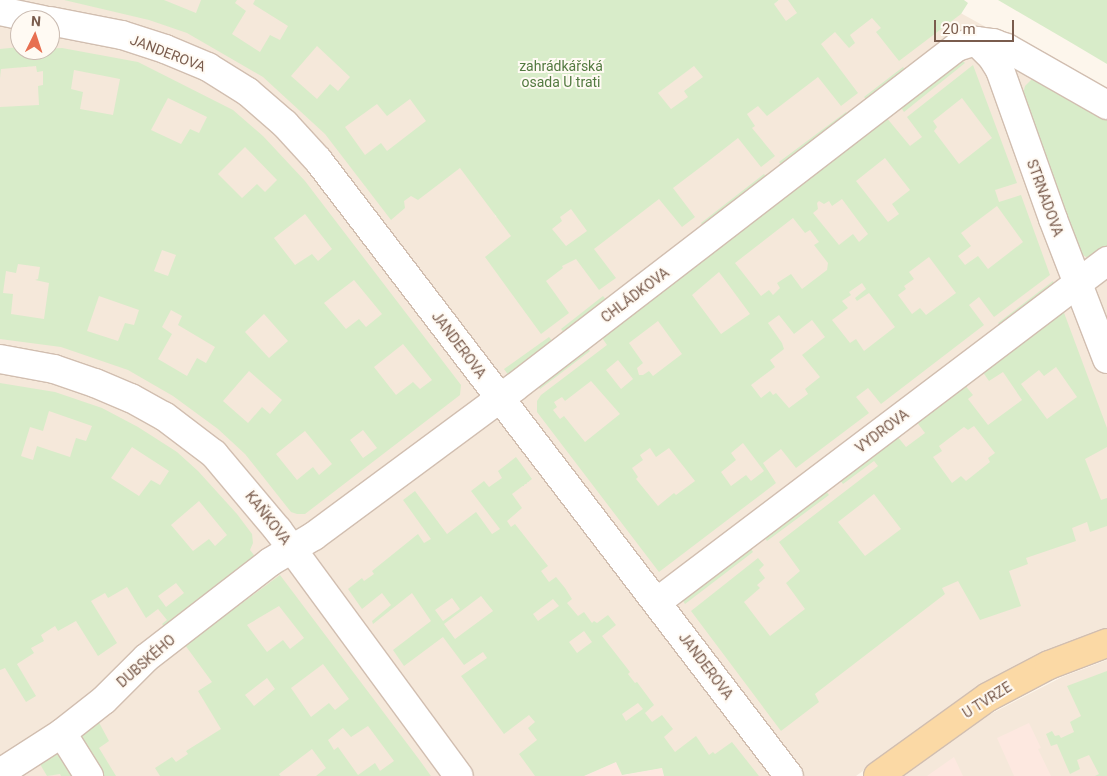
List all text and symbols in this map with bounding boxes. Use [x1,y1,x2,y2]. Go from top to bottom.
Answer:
north arrow [10,10,60,60]
scale bar [937,10,1017,42]
text: N [30,13,41,29]
text: 20 m [942,20,976,38]
street label: JANDEROVA [128,31,208,75]
park label: zahrádkářská osada U trati [519,58,603,90]
street label: STRNADOVA [1023,157,1067,239]
street label: CHLÁDKOVA [598,264,672,326]
street label: JANDEROVA [428,308,490,382]
street label: VYDROVA [852,406,912,456]
street label: KAŇKOVA [242,488,294,548]
street label: JANDEROVA [675,629,737,703]
street label: DUBSKÉHO [113,631,179,691]
street label: U TVRZE [959,678,1015,722]

